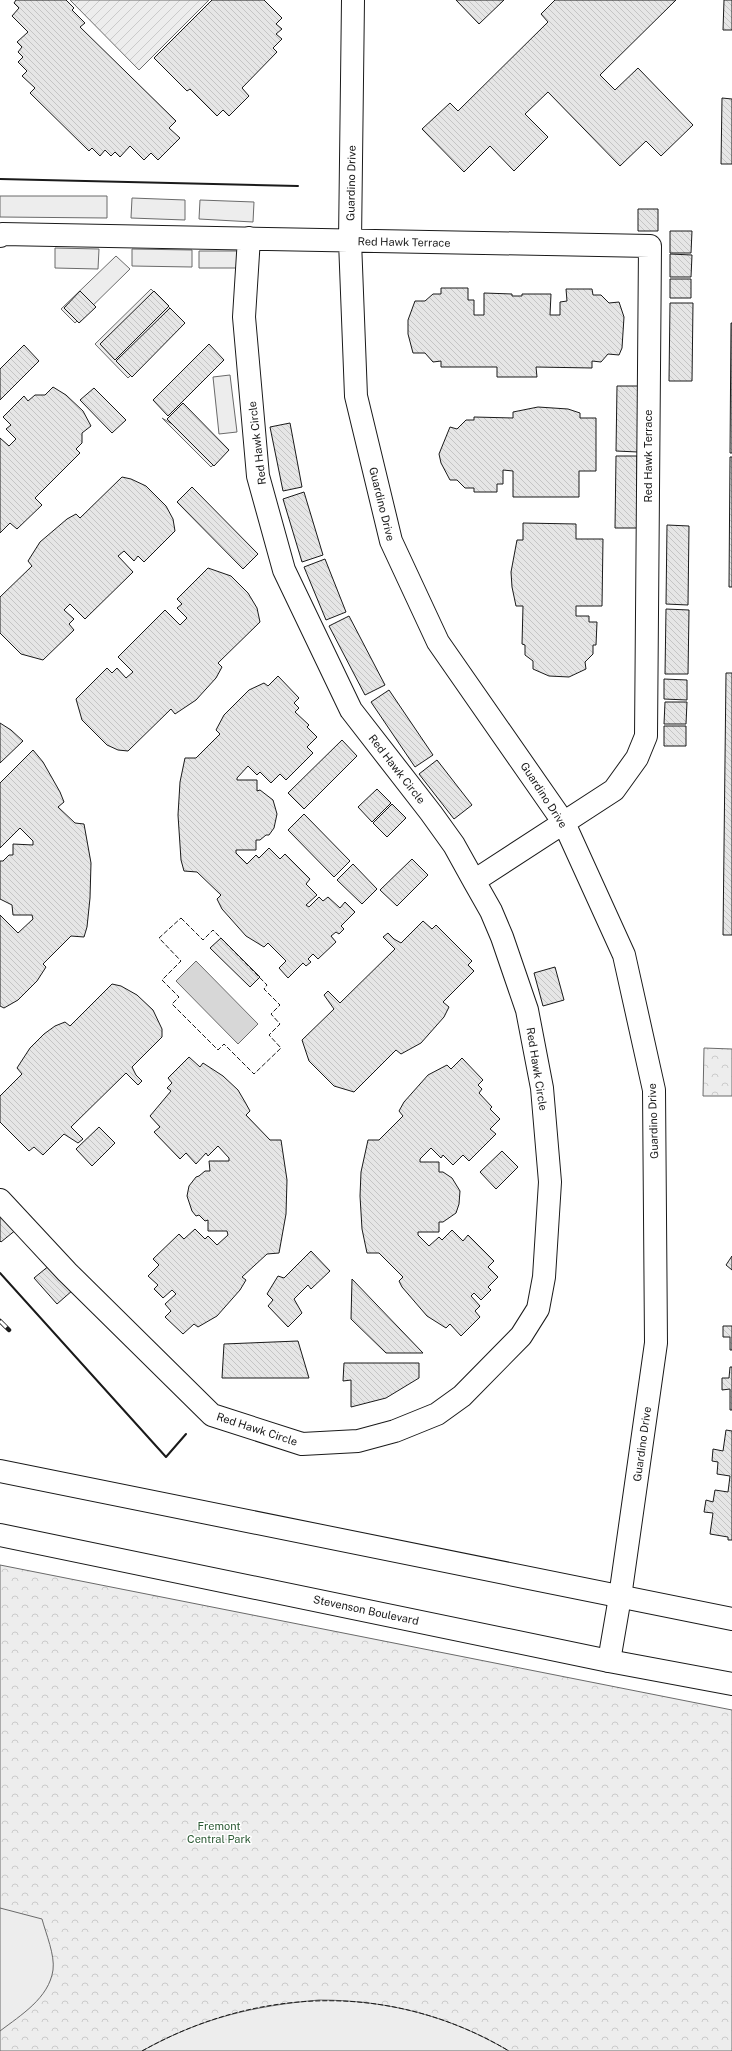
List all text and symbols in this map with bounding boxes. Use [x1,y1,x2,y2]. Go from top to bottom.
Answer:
street label: Guardino Drive [344,145,358,221]
street label: Red Hawk Terrace [357,235,451,249]
street label: Red Hawk Circle [246,400,268,486]
street label: Red Hawk Terrace [642,409,654,503]
street label: Guardino Drive [367,466,397,542]
street label: Red Hawk Circle [366,732,428,806]
street label: Guardino Drive [518,760,570,830]
street label: Red Hawk Circle [524,1026,550,1112]
street label: Guardino Drive [646,1083,660,1159]
street label: Guardino Drive [631,1406,653,1482]
street label: Red Hawk Circle [215,1410,299,1448]
street label: Stevenson Boulevard [312,1593,420,1627]
park label: Fremont Central Park [187,1820,251,1845]

